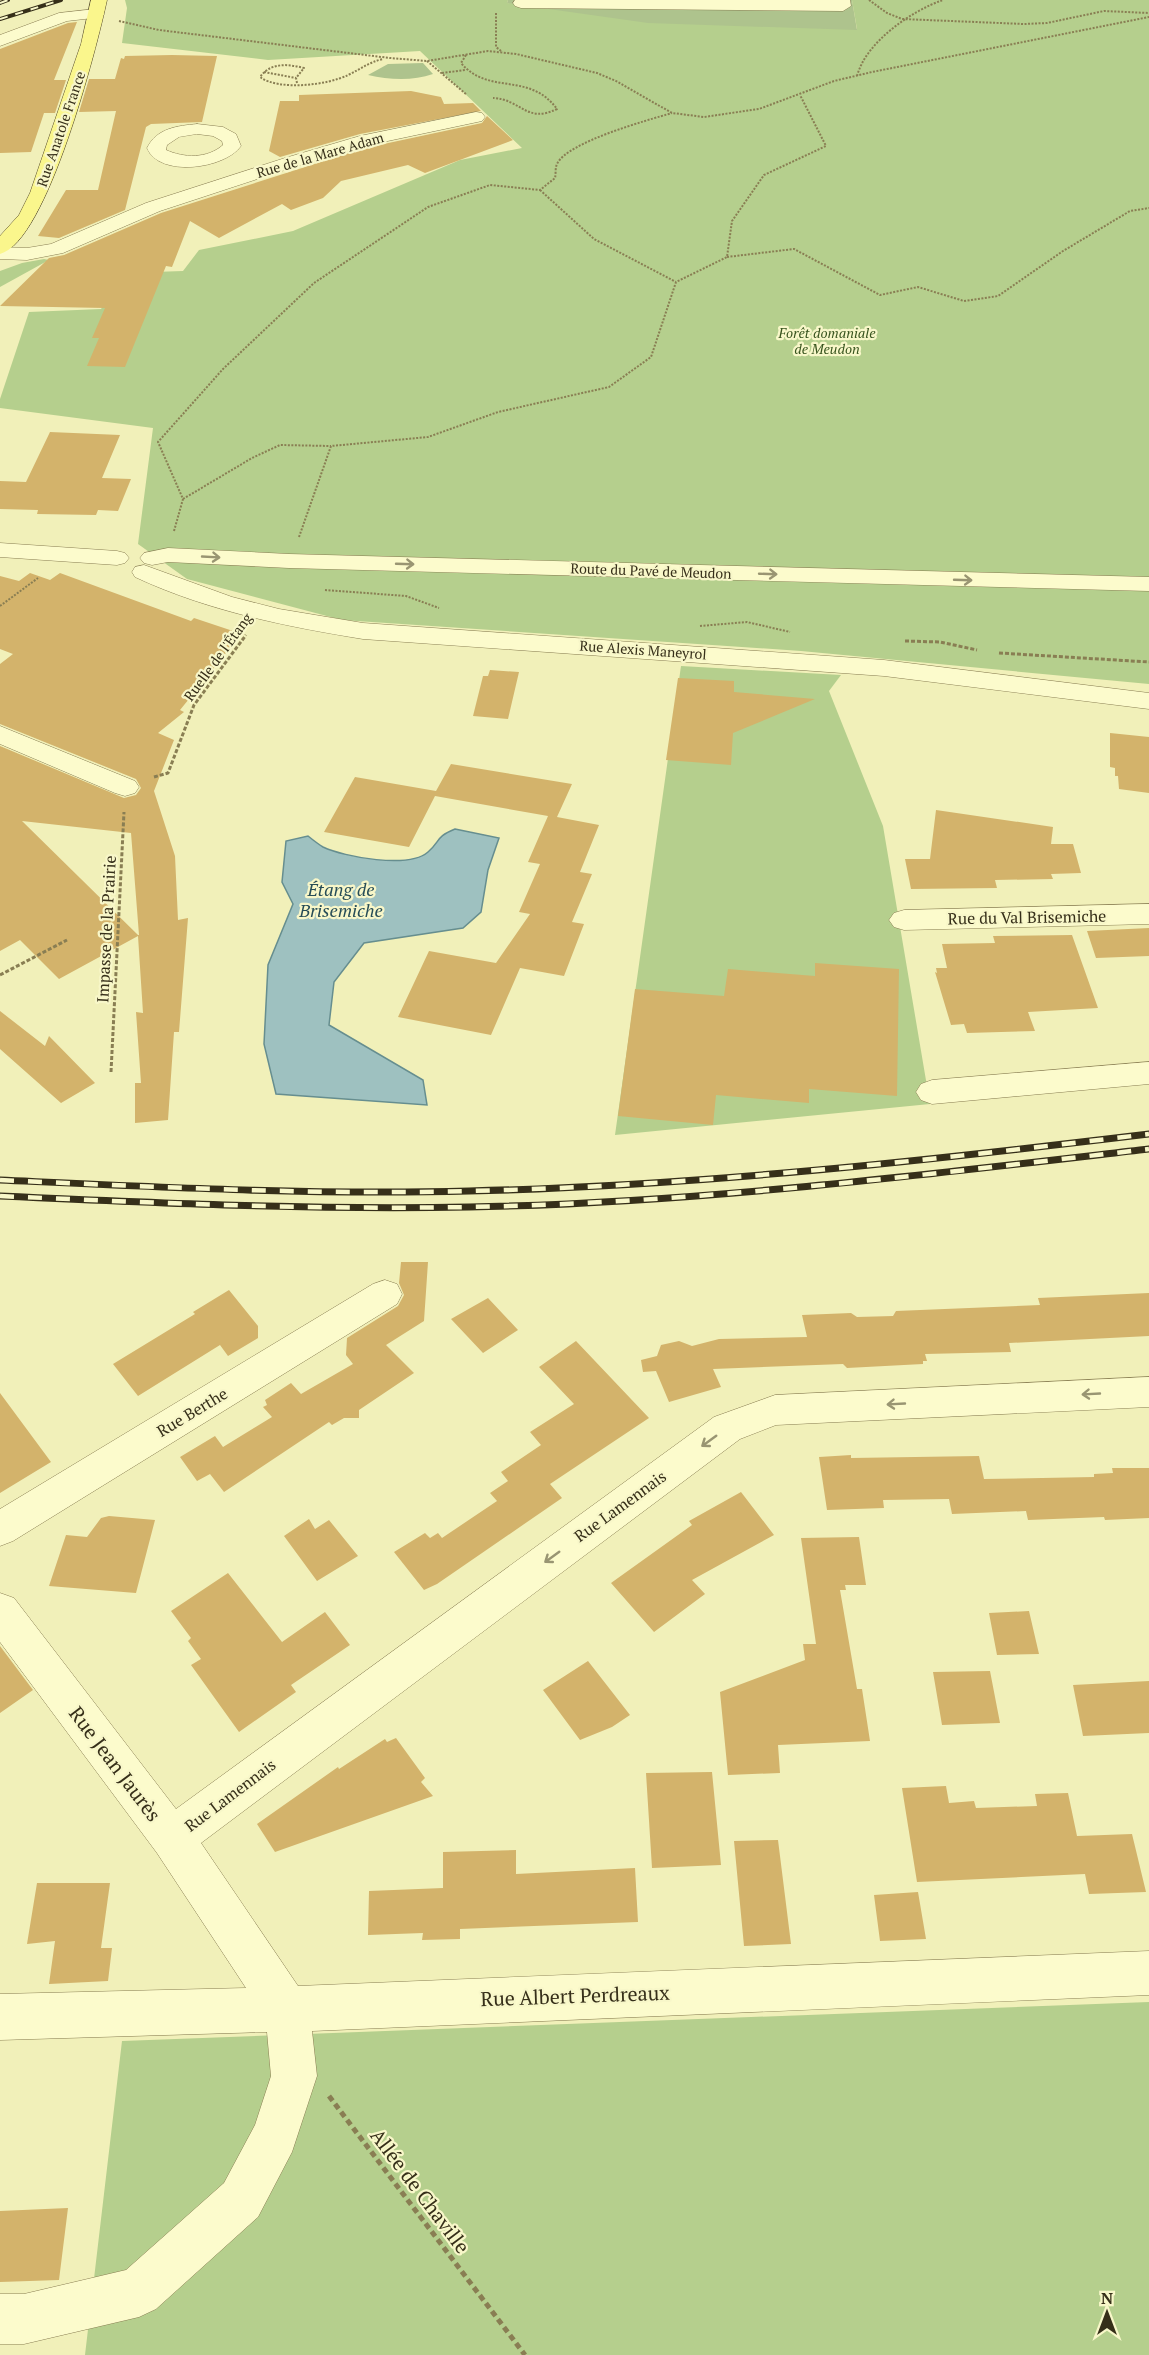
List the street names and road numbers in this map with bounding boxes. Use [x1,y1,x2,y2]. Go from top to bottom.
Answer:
street label: Rue Anatole France [32,68,89,189]
street label: Rue de la Mare Adam [254,127,386,182]
street label: Route du Pavé de Meudon [570,558,733,583]
street label: Ruelle de l'Étang [179,608,256,705]
street label: Rue Alexis Maneyrol [579,636,707,663]
street label: Impasse de la Prairie [91,855,121,1003]
street label: Rue du Val Brisemiche [948,905,1106,929]
street label: Rue Berthe [153,1382,231,1442]
street label: Rue Lamennais [569,1465,671,1547]
street label: Rue Jean Jaurès [63,1701,168,1827]
street label: Rue Lamennais [180,1753,280,1837]
street label: Rue Albert Perdreaux [480,1979,671,2012]
street label: Allée de Chaville [365,2123,476,2259]

